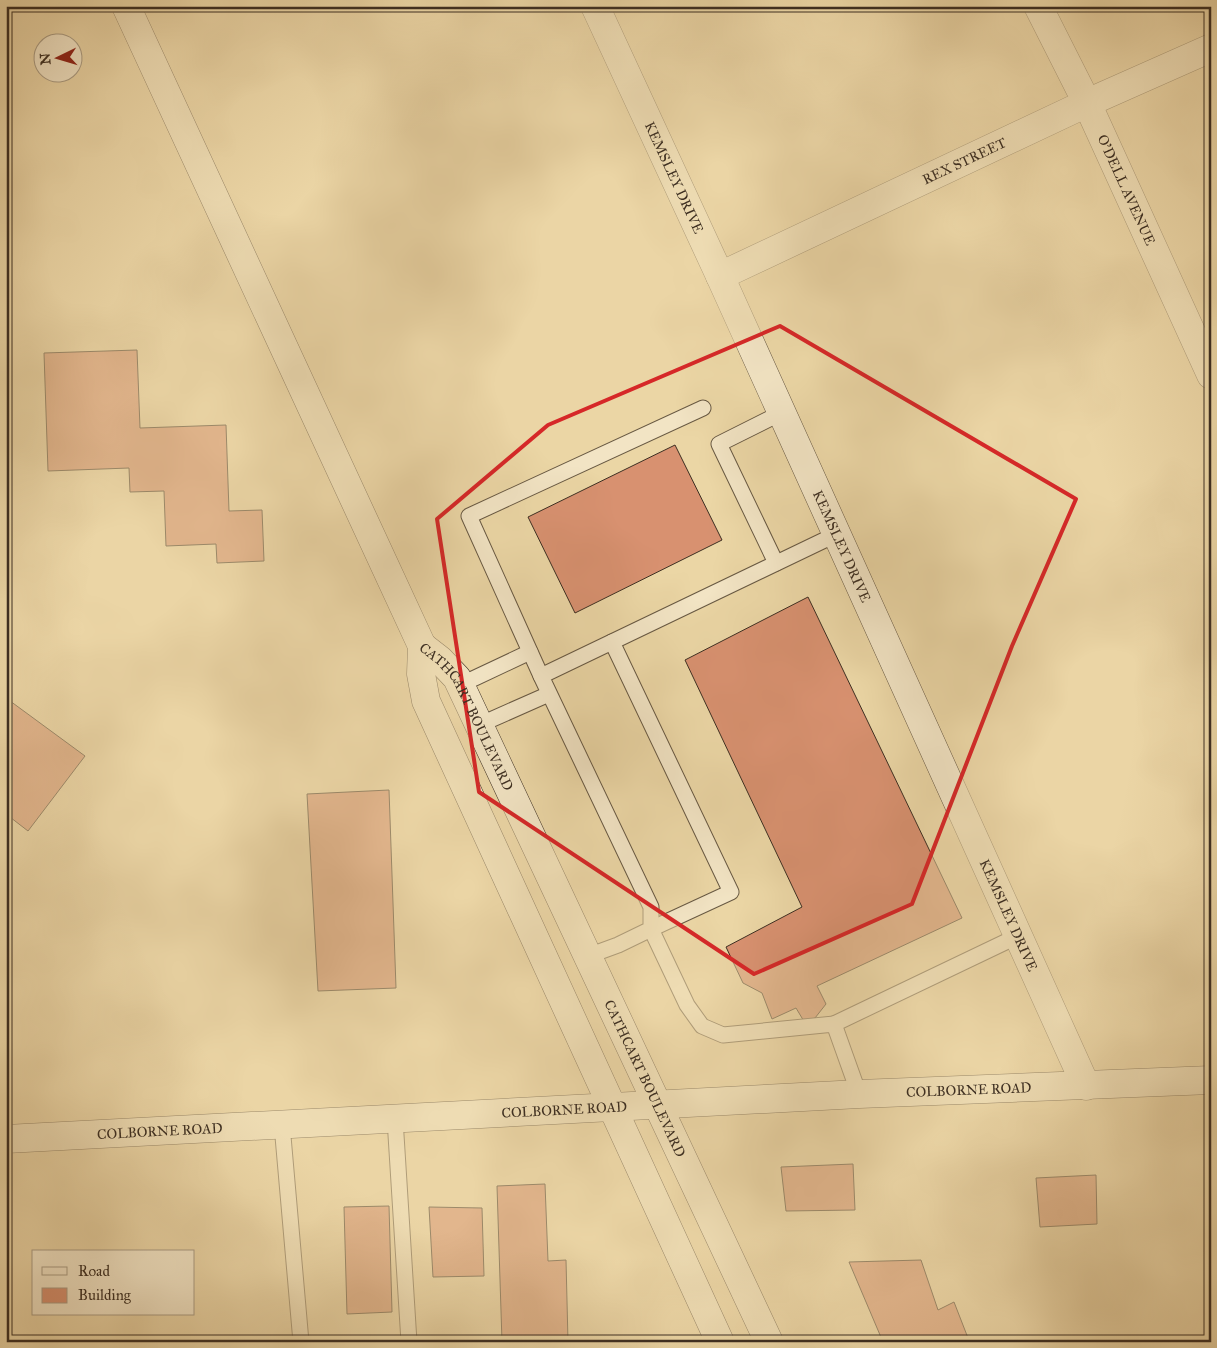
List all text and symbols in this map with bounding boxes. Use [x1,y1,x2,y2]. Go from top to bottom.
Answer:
north arrow [32,32,82,82]
text: N [37,52,55,66]
street label: KEMSLEY DRIVE [641,119,707,236]
street label: O'DELL AVENUE [1093,132,1159,248]
street label: REX STREET [920,134,1010,188]
street label: KEMSLEY DRIVE [809,488,874,605]
street label: CATHCART BOULEVARD [416,639,517,793]
street label: KEMSLEY DRIVE [976,857,1041,974]
street label: CATHCART BOULEVARD [600,997,689,1160]
street label: COLBORNE ROAD [906,1079,1032,1101]
street label: COLBORNE ROAD [501,1098,627,1122]
street label: COLBORNE ROAD [97,1120,223,1143]
legend [32,1250,195,1316]
text: Road [78,1262,110,1280]
text: Building [78,1286,132,1304]

